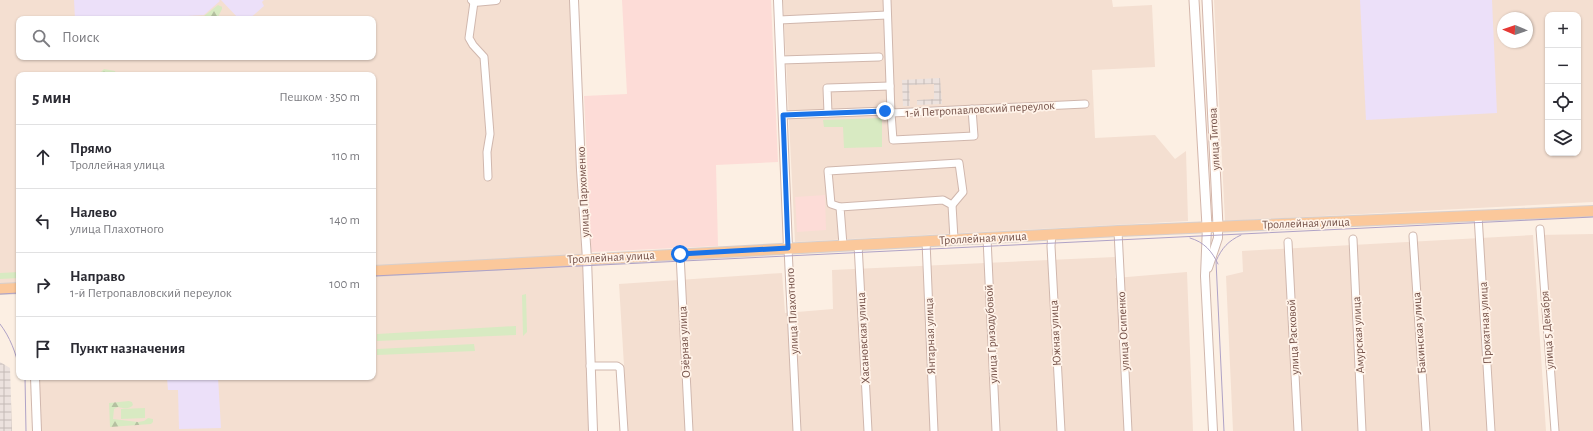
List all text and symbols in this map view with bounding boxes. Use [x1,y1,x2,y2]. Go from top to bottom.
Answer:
north arrow [1497,12,1533,48]
map controls [1545,12,1581,156]
button: + [1545,12,1581,48]
search box [16,16,376,60]
icon: search [30,27,52,49]
text: Поиск [62,30,100,45]
button: − [1545,48,1581,84]
button: locate [1545,84,1581,120]
text: 5 мин [32,89,71,106]
text: Пешком · 350 m [279,91,360,104]
street label: 1-й Петропавловский переулок [905,99,1055,120]
route end [876,102,894,120]
street label: улица Титова [1206,107,1223,172]
button: layers [1545,120,1581,156]
text: Прямо [70,141,112,156]
icon: ahead [32,146,54,168]
street label: улица Пархоменко [575,146,592,239]
text: 110 m [332,150,360,163]
text: Троллейная улица [70,159,165,172]
text: Налево [70,205,117,220]
icon: left [32,210,54,232]
text: 140 m [330,214,360,227]
street label: Троллейная улица [1262,215,1350,232]
text: улица Плахотного [70,223,164,236]
street label: Троллейная улица [939,230,1028,247]
route start [671,245,689,263]
street label: Троллейная улица [567,249,656,266]
street label: улица Плахотного [784,267,801,356]
text: Направо [70,269,125,284]
icon: right [32,274,54,296]
text: 100 m [329,278,360,291]
street label: Прокатная улица [1477,281,1494,365]
street label: улица Гризодубовой [982,284,1001,385]
text: 1-й Петропавловский переулок [70,287,232,300]
street label: улица 5 Декабря [1538,290,1557,371]
street label: Хасановская улица [855,291,872,384]
street label: улица Осипенко [1115,291,1132,372]
street label: Бакинская улица [1410,291,1429,374]
street label: Амурская улица [1350,296,1367,374]
street label: Янтарная улица [923,297,938,375]
street label: Южная улица [1047,299,1064,366]
street label: улица Расковой [1285,299,1302,376]
street label: Озёрная улица [676,305,693,378]
icon: arrive [32,338,54,360]
text: Пункт назначения [70,341,185,356]

